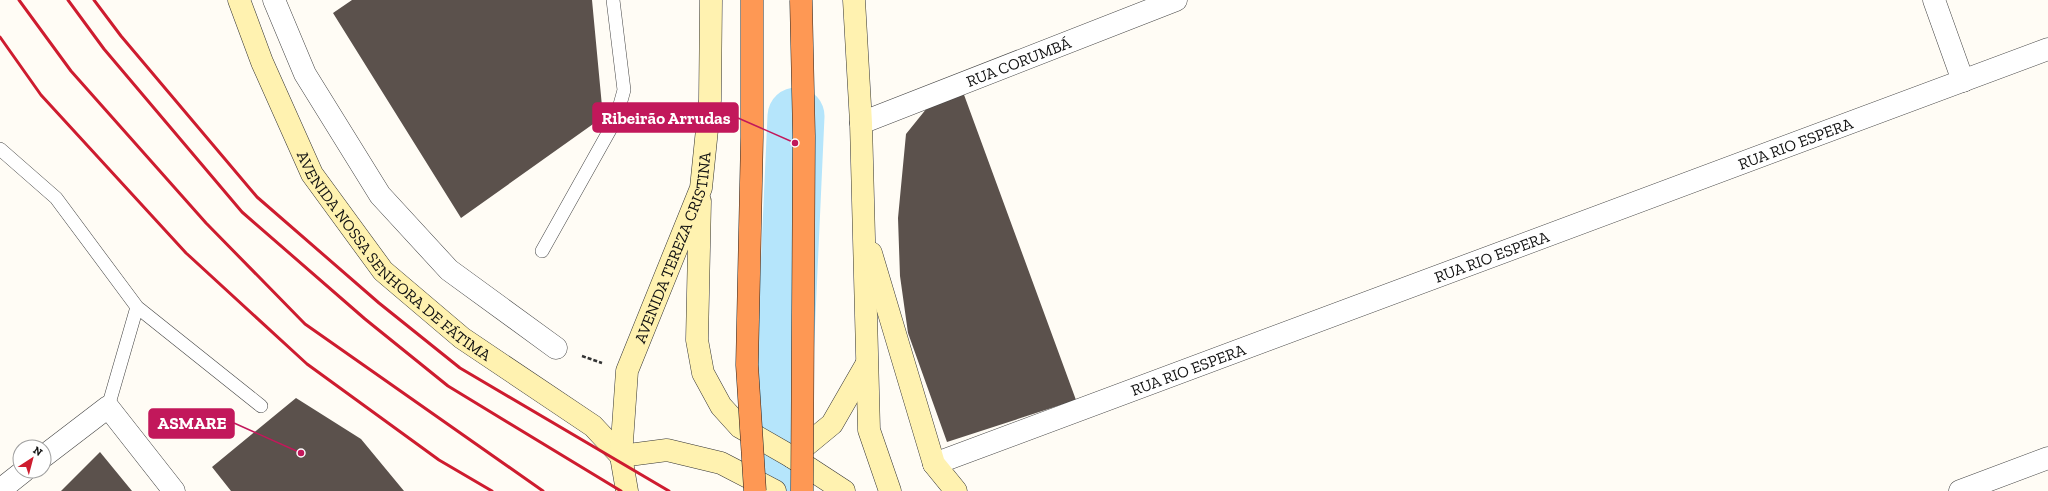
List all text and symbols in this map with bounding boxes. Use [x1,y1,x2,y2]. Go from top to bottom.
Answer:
street label: RUA CORUMBÁ [963,32,1074,91]
callout: Ribeirão Arrudas [593,103,738,132]
text: Ribeirão Arrudas [602,108,731,128]
street label: RUA RIO ESPERA [1735,113,1856,173]
street label: AVENIDA NOSSA SENHORA DE FÁTIMA [293,148,495,365]
street label: AVENIDA TEREZA CRISTINA [630,151,714,346]
street label: RUA RIO ESPERA [1432,226,1552,286]
street label: RUA RIO ESPERA [1128,339,1248,399]
callout: ASMARE [149,409,234,438]
text: ASMARE [157,413,227,433]
north arrow [12,439,52,479]
text: N [30,444,45,459]

